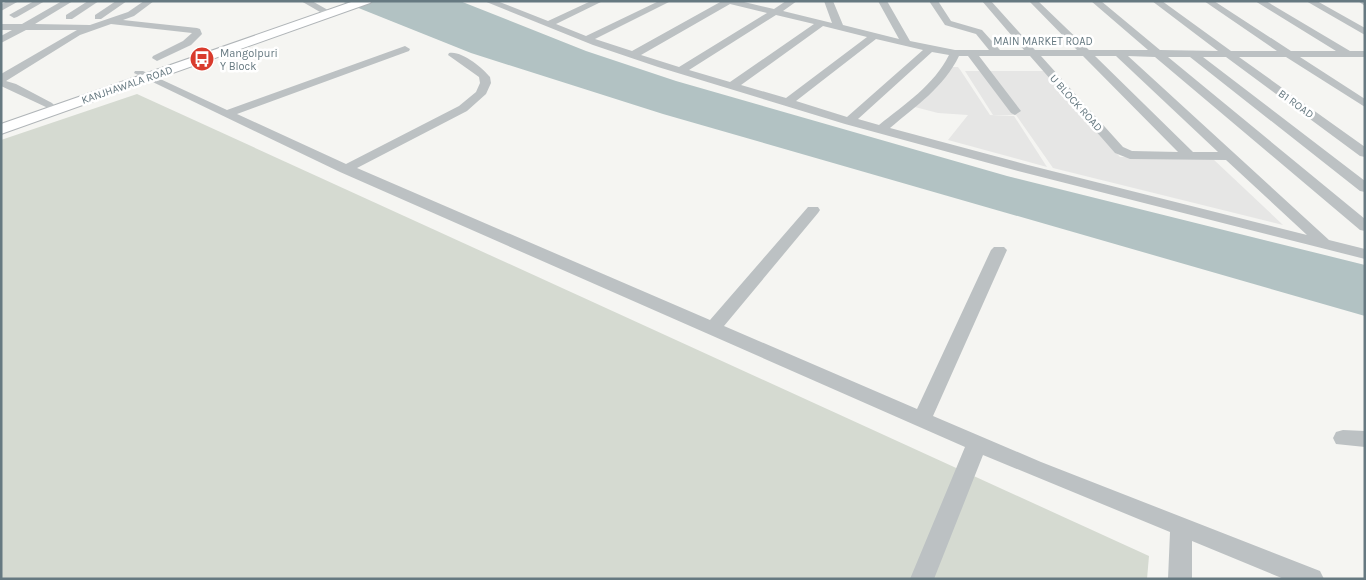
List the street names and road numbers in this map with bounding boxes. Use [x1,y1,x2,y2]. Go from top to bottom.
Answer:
street label: MAIN MARKET ROAD [993,35,1093,48]
street label: KANJHAWALA ROAD [80,63,174,107]
street label: U BLOCK ROAD [1047,72,1105,134]
street label: B1 ROAD [1276,87,1316,121]

